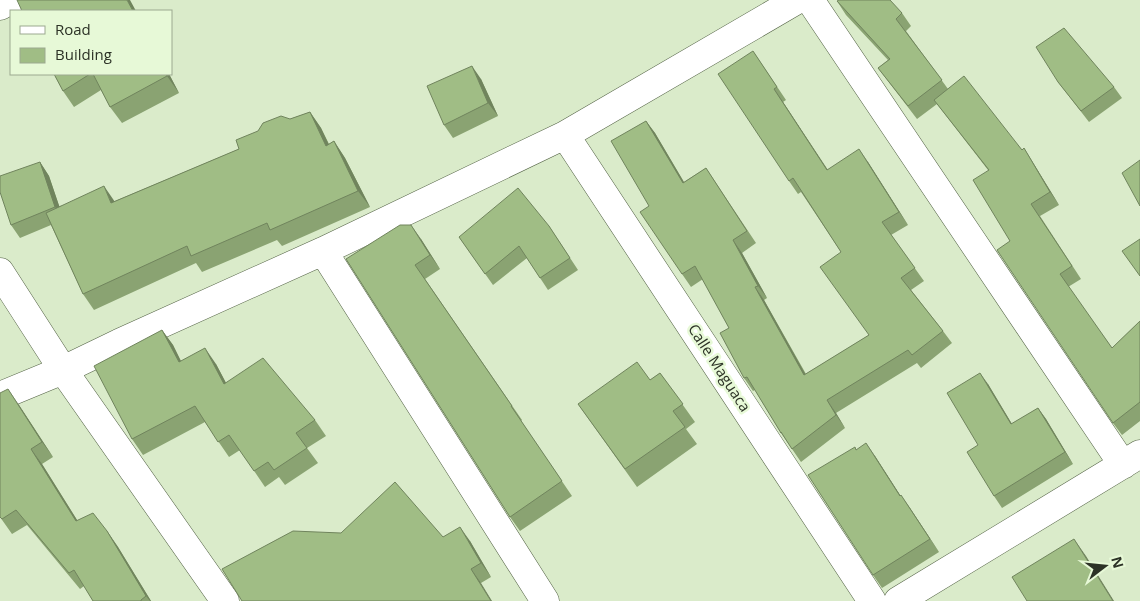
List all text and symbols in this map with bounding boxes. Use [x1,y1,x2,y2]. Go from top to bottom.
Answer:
legend [10,10,172,75]
text: Road [55,19,91,39]
text: Building [55,44,112,64]
street label: Calle Maguaca [684,320,756,415]
north arrow [1080,541,1130,591]
text: N [1107,554,1129,570]

